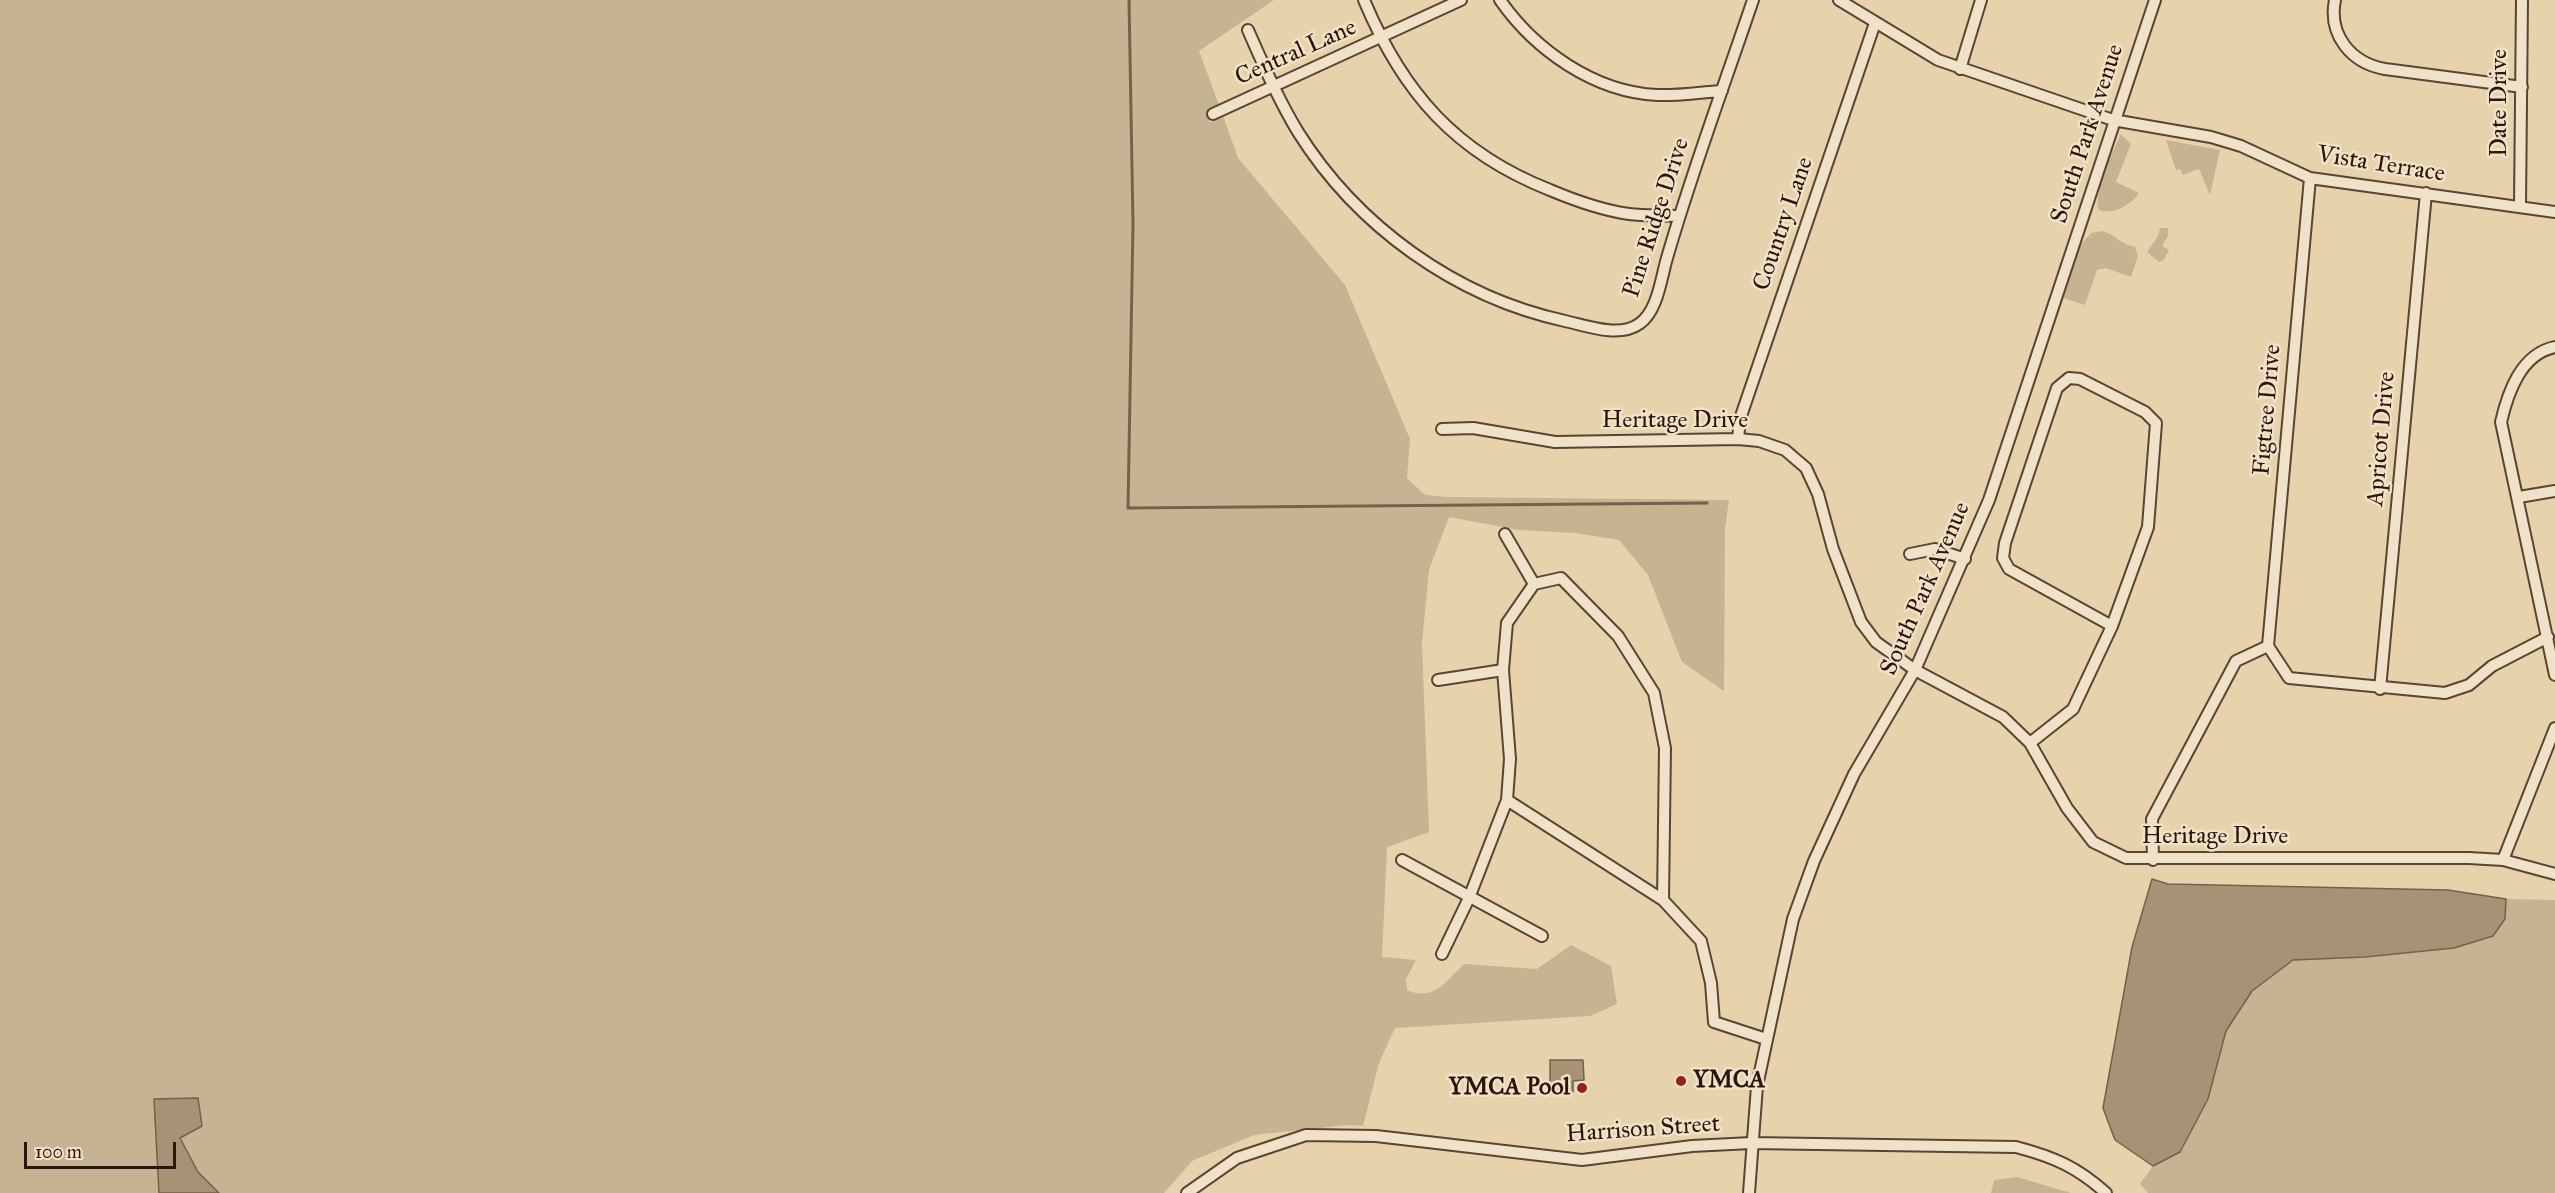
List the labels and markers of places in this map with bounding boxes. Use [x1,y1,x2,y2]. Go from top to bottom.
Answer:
place label: YMCA [1693,1067,1765,1095]
place label: YMCA Pool [1448,1074,1570,1102]
marker: YMCA [1674,1074,1688,1088]
marker: YMCA Pool [1575,1081,1589,1095]

